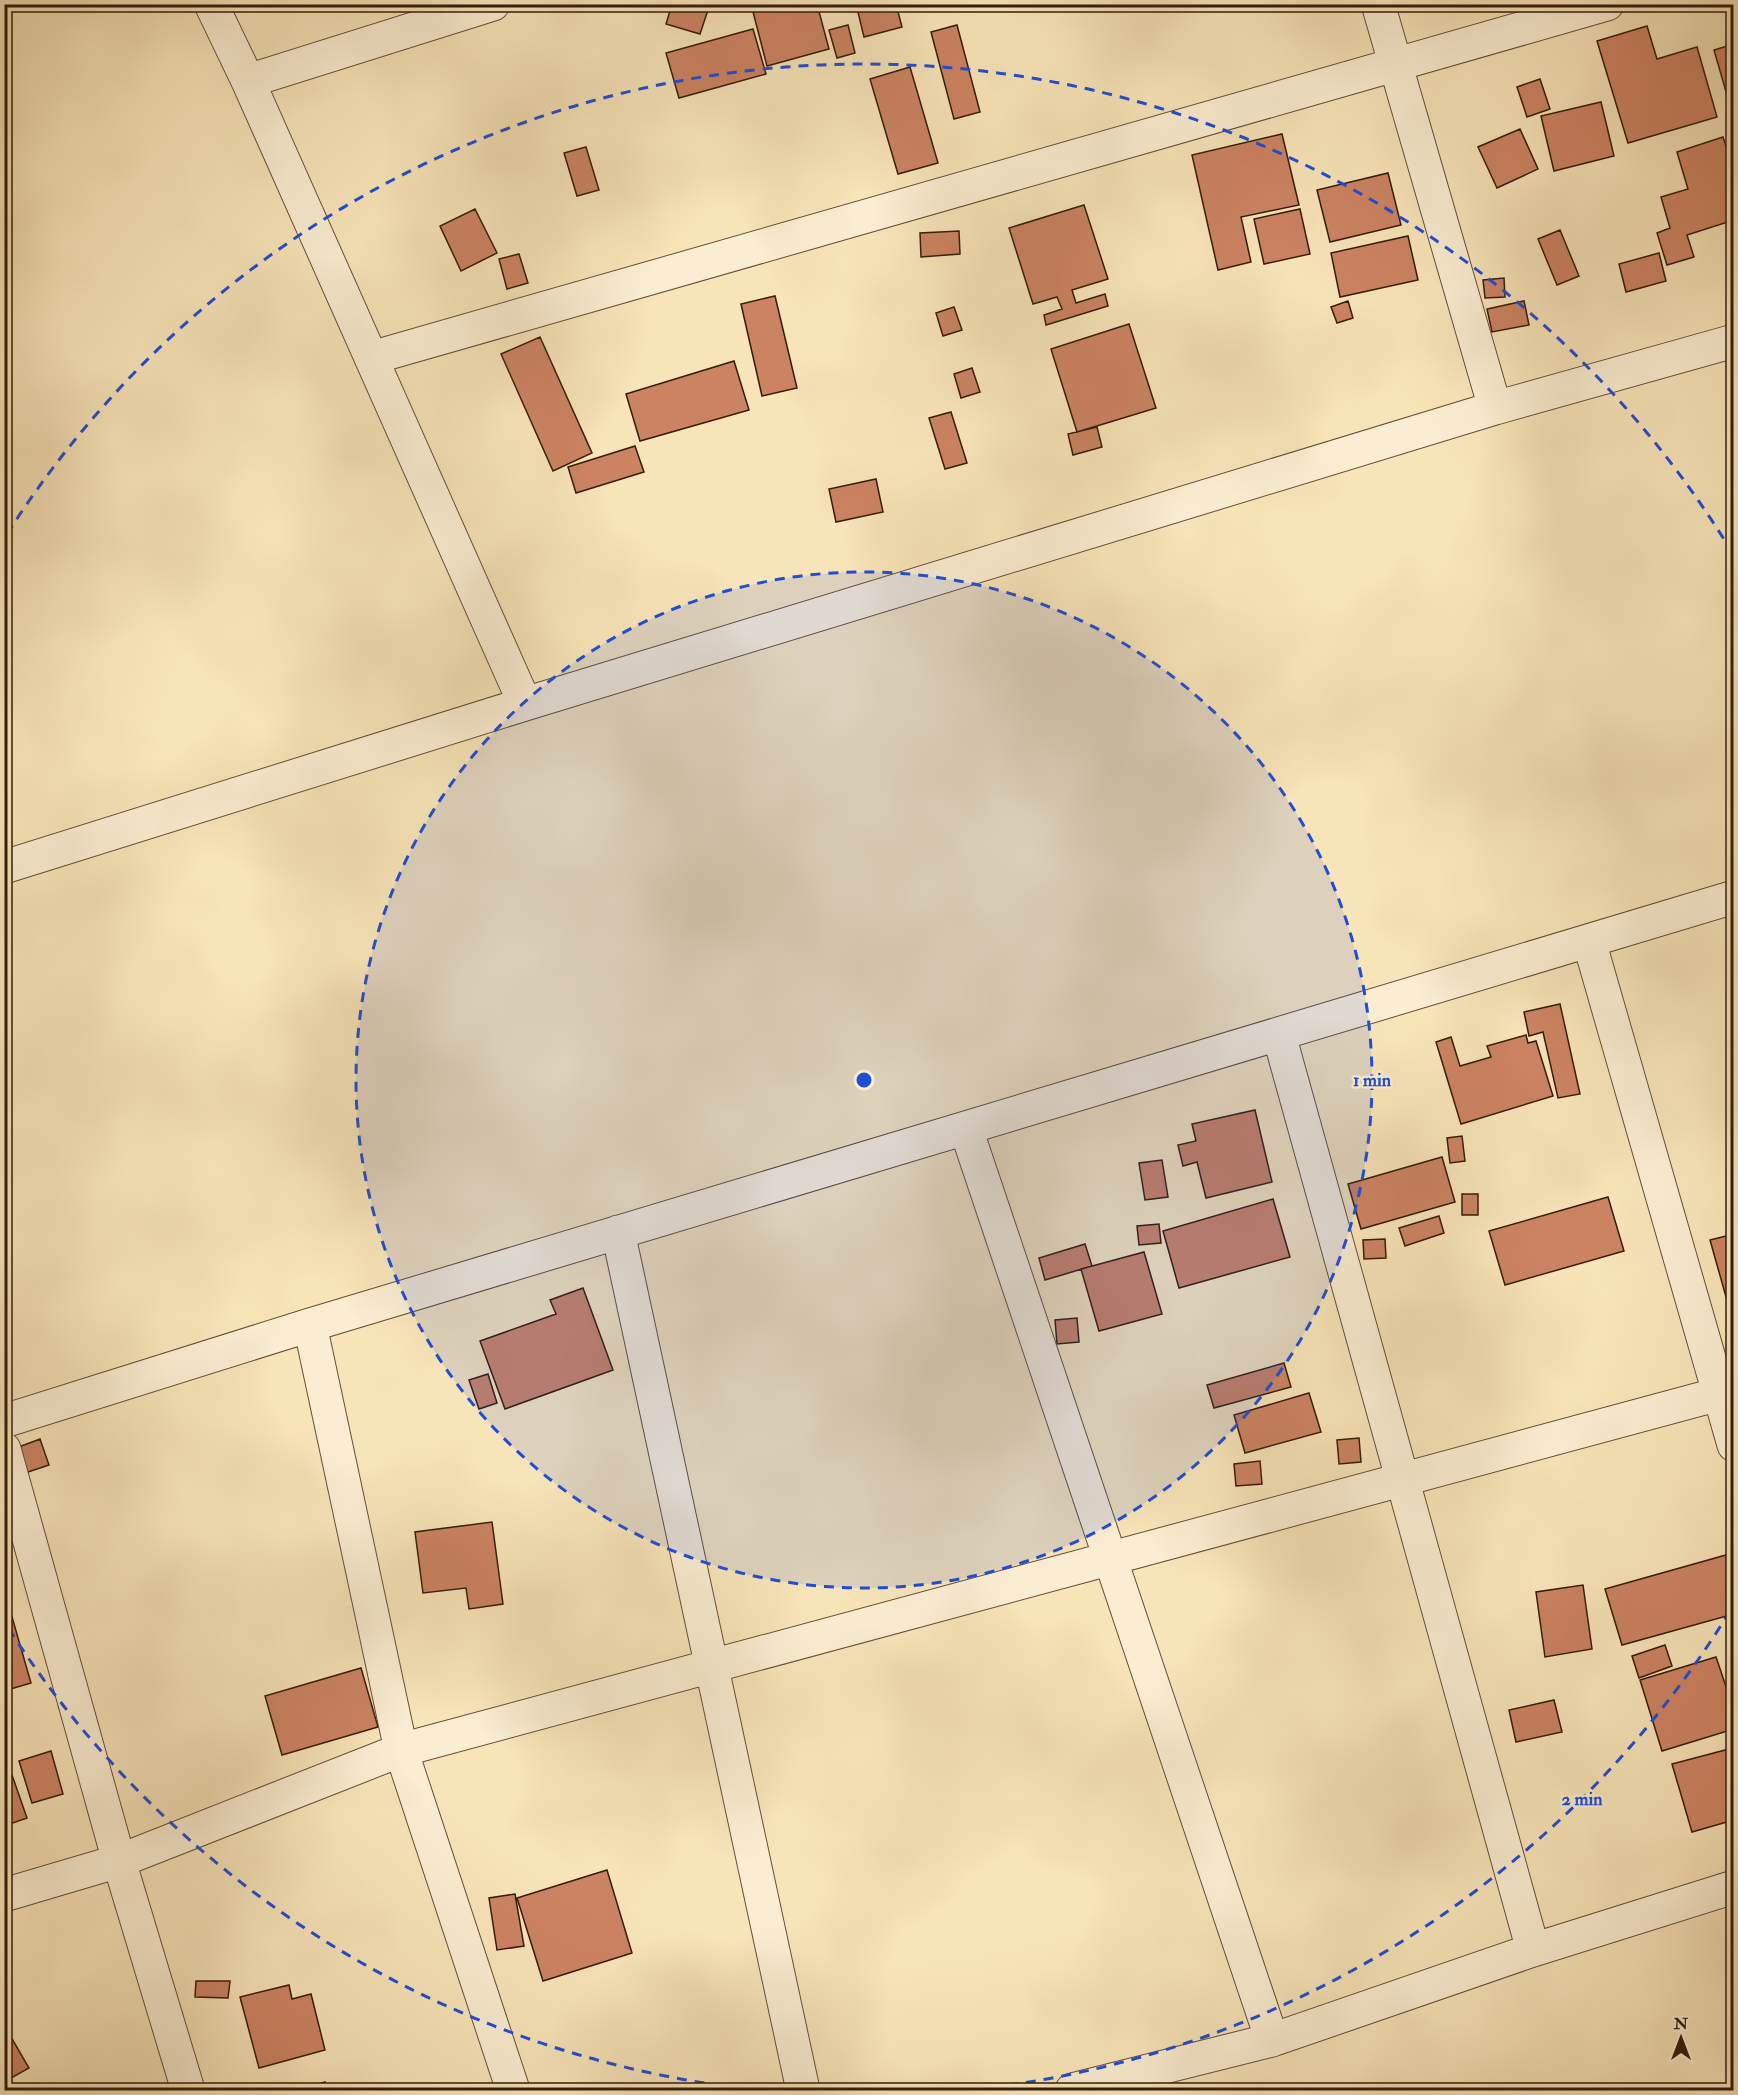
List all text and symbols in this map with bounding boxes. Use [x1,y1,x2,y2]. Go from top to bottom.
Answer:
text: 1 min [1353,1069,1392,1092]
centre of rings [854,1070,874,1090]
text: 2 min [1562,1788,1603,1811]
north arrow [1651,2008,1711,2068]
text: N [1673,2014,1689,2034]

